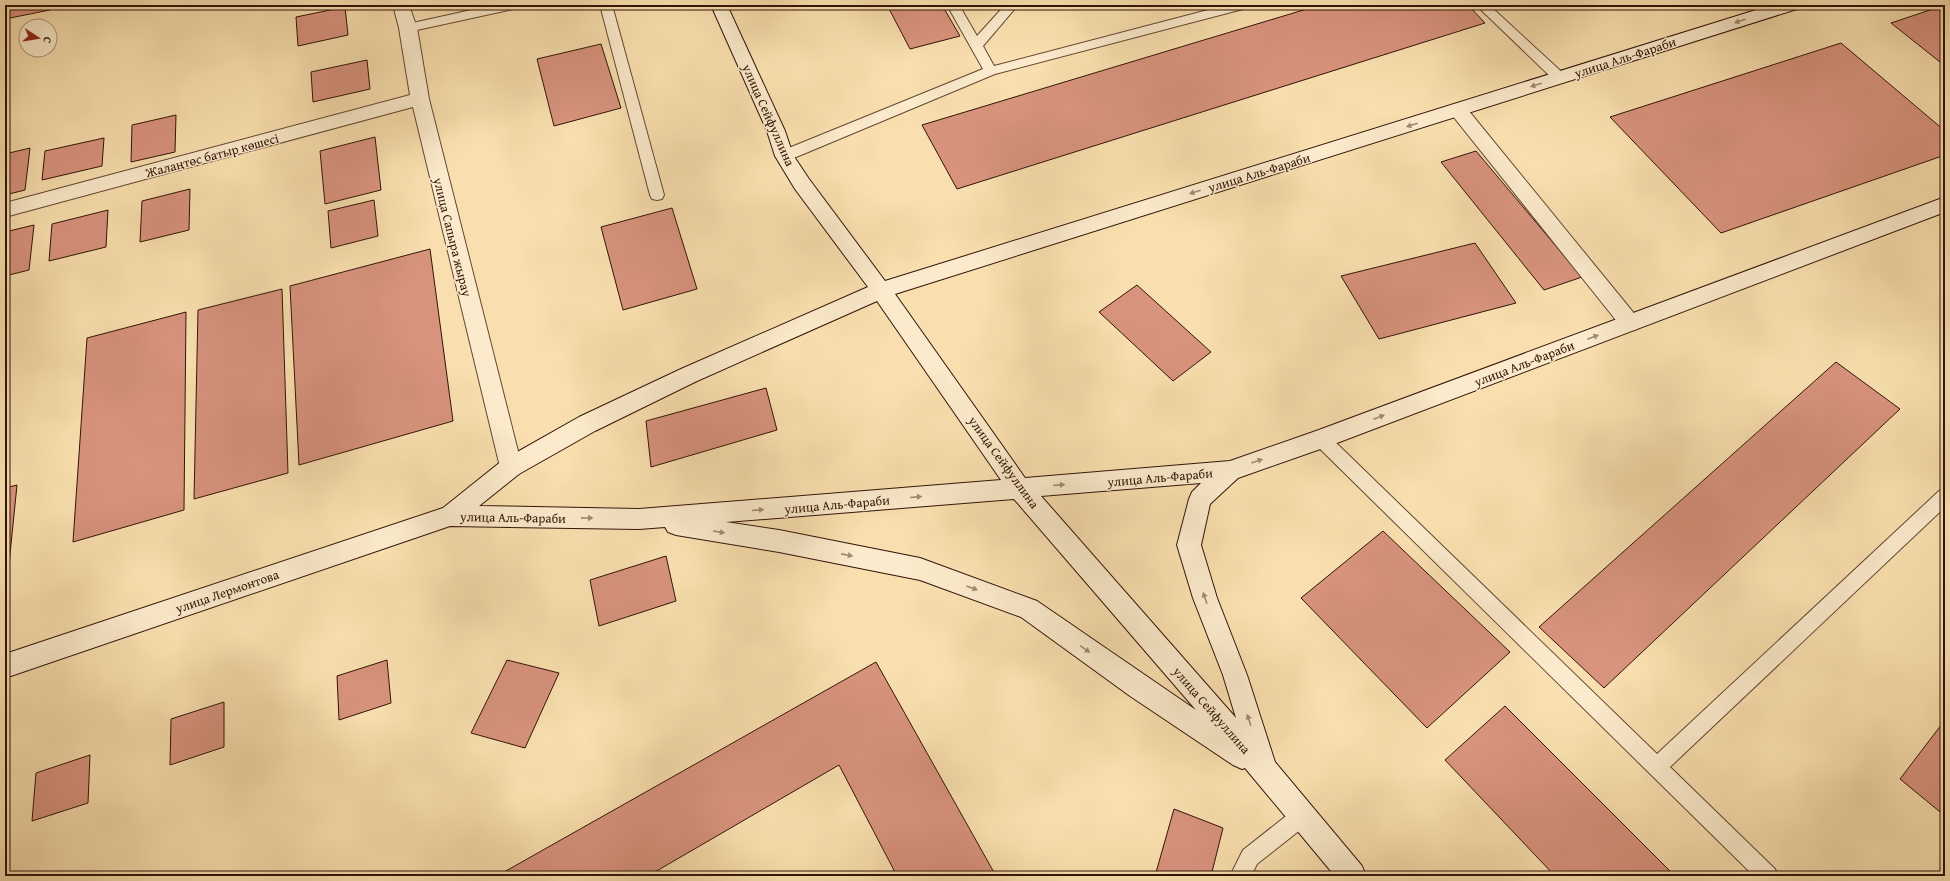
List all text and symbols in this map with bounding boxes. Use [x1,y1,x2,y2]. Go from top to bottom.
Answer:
north arrow [18,18,58,58]
one-way arrow [1734,18,1746,24]
street label: улица Аль-Фараби [1571,32,1679,83]
text: С [39,35,56,45]
street label: улица Сейфуллина [737,60,800,170]
one-way arrow [1530,83,1542,89]
one-way arrow [1406,122,1418,128]
street label: Жалаңтөс батыр көшесі [142,128,281,183]
street label: улица Аль-Фараби [1205,148,1313,197]
street label: улица Сапыра жырау [428,175,477,299]
one-way arrow [1188,189,1200,195]
one-way arrow [1587,334,1599,340]
street label: улица Аль-Фараби [1470,336,1577,392]
street label: улица Сейфуллина [963,411,1044,513]
one-way arrow [1374,414,1386,420]
one-way arrow [1251,458,1263,464]
street label: улица Аль-Фараби [1106,463,1214,492]
one-way arrow [1053,482,1065,489]
street label: улица Аль-Фараби [783,490,891,519]
one-way arrow [910,494,922,501]
one-way arrow [752,506,764,513]
street label: улица Аль-Фараби [459,507,566,528]
one-way arrow [581,515,593,522]
one-way arrow [713,529,725,535]
one-way arrow [841,552,853,558]
street label: улица Лермонтова [172,565,282,618]
one-way arrow [966,586,978,592]
one-way arrow [1202,592,1208,604]
one-way arrow [1080,645,1091,653]
street label: улица Сейфуллина [1168,662,1255,759]
one-way arrow [1246,714,1252,726]

